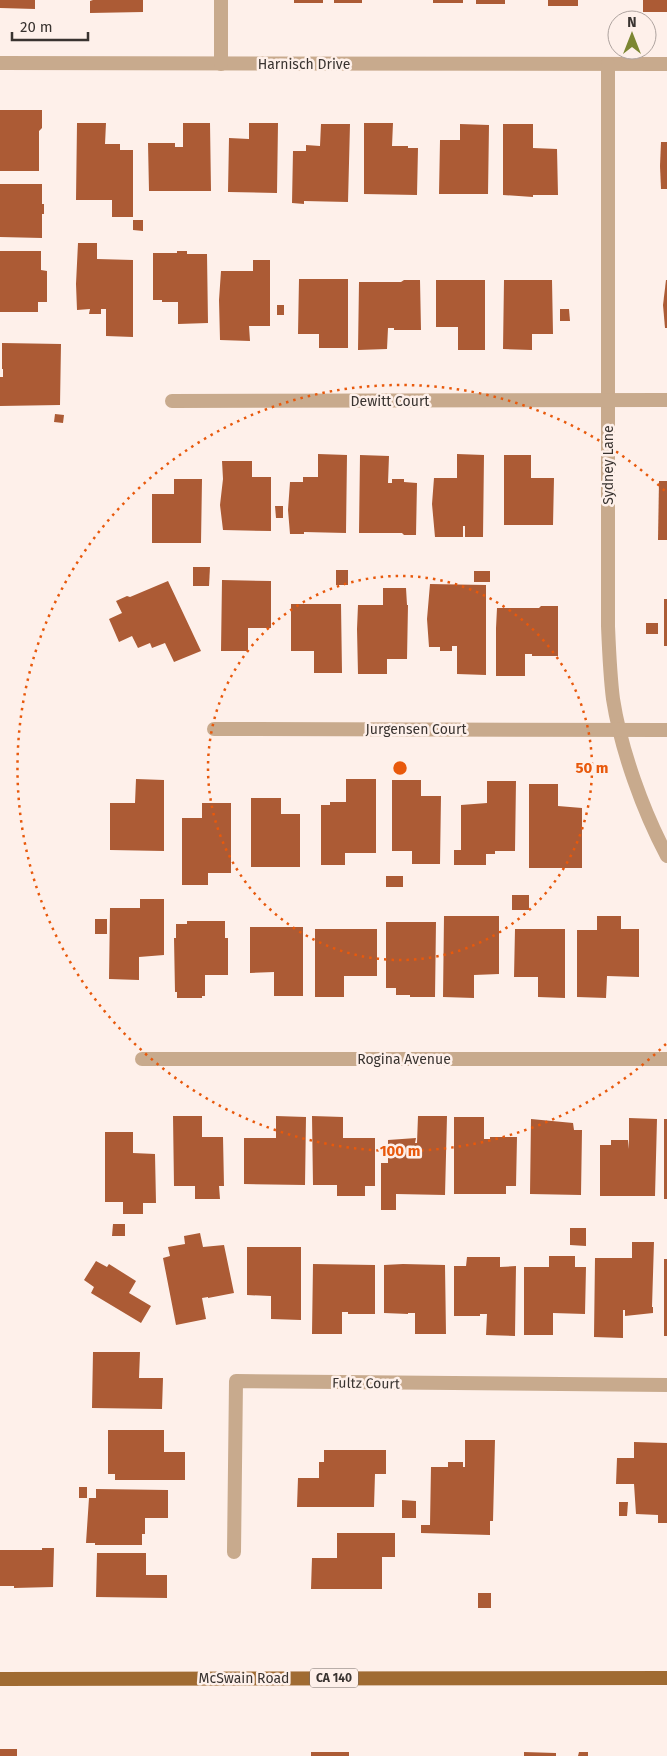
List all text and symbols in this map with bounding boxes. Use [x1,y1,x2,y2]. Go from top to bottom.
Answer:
scale bar [12,10,89,42]
north arrow [607,10,657,60]
text: N [627,14,637,31]
text: 20 m [20,18,53,36]
street label: Harnisch Drive [258,56,350,73]
street label: Dewitt Court [351,393,430,410]
street label: Sydney Lane [600,425,617,505]
street label: Jurgensen Court [366,721,467,738]
centre of rings [391,759,409,777]
text: 50 m [575,759,609,777]
street label: Rogina Avenue [357,1051,451,1068]
text: 100 m [380,1142,420,1160]
street label: Fultz Court [332,1374,401,1393]
road number: CA 140 [310,1669,358,1688]
street label: McSwain Road [199,1670,289,1687]

